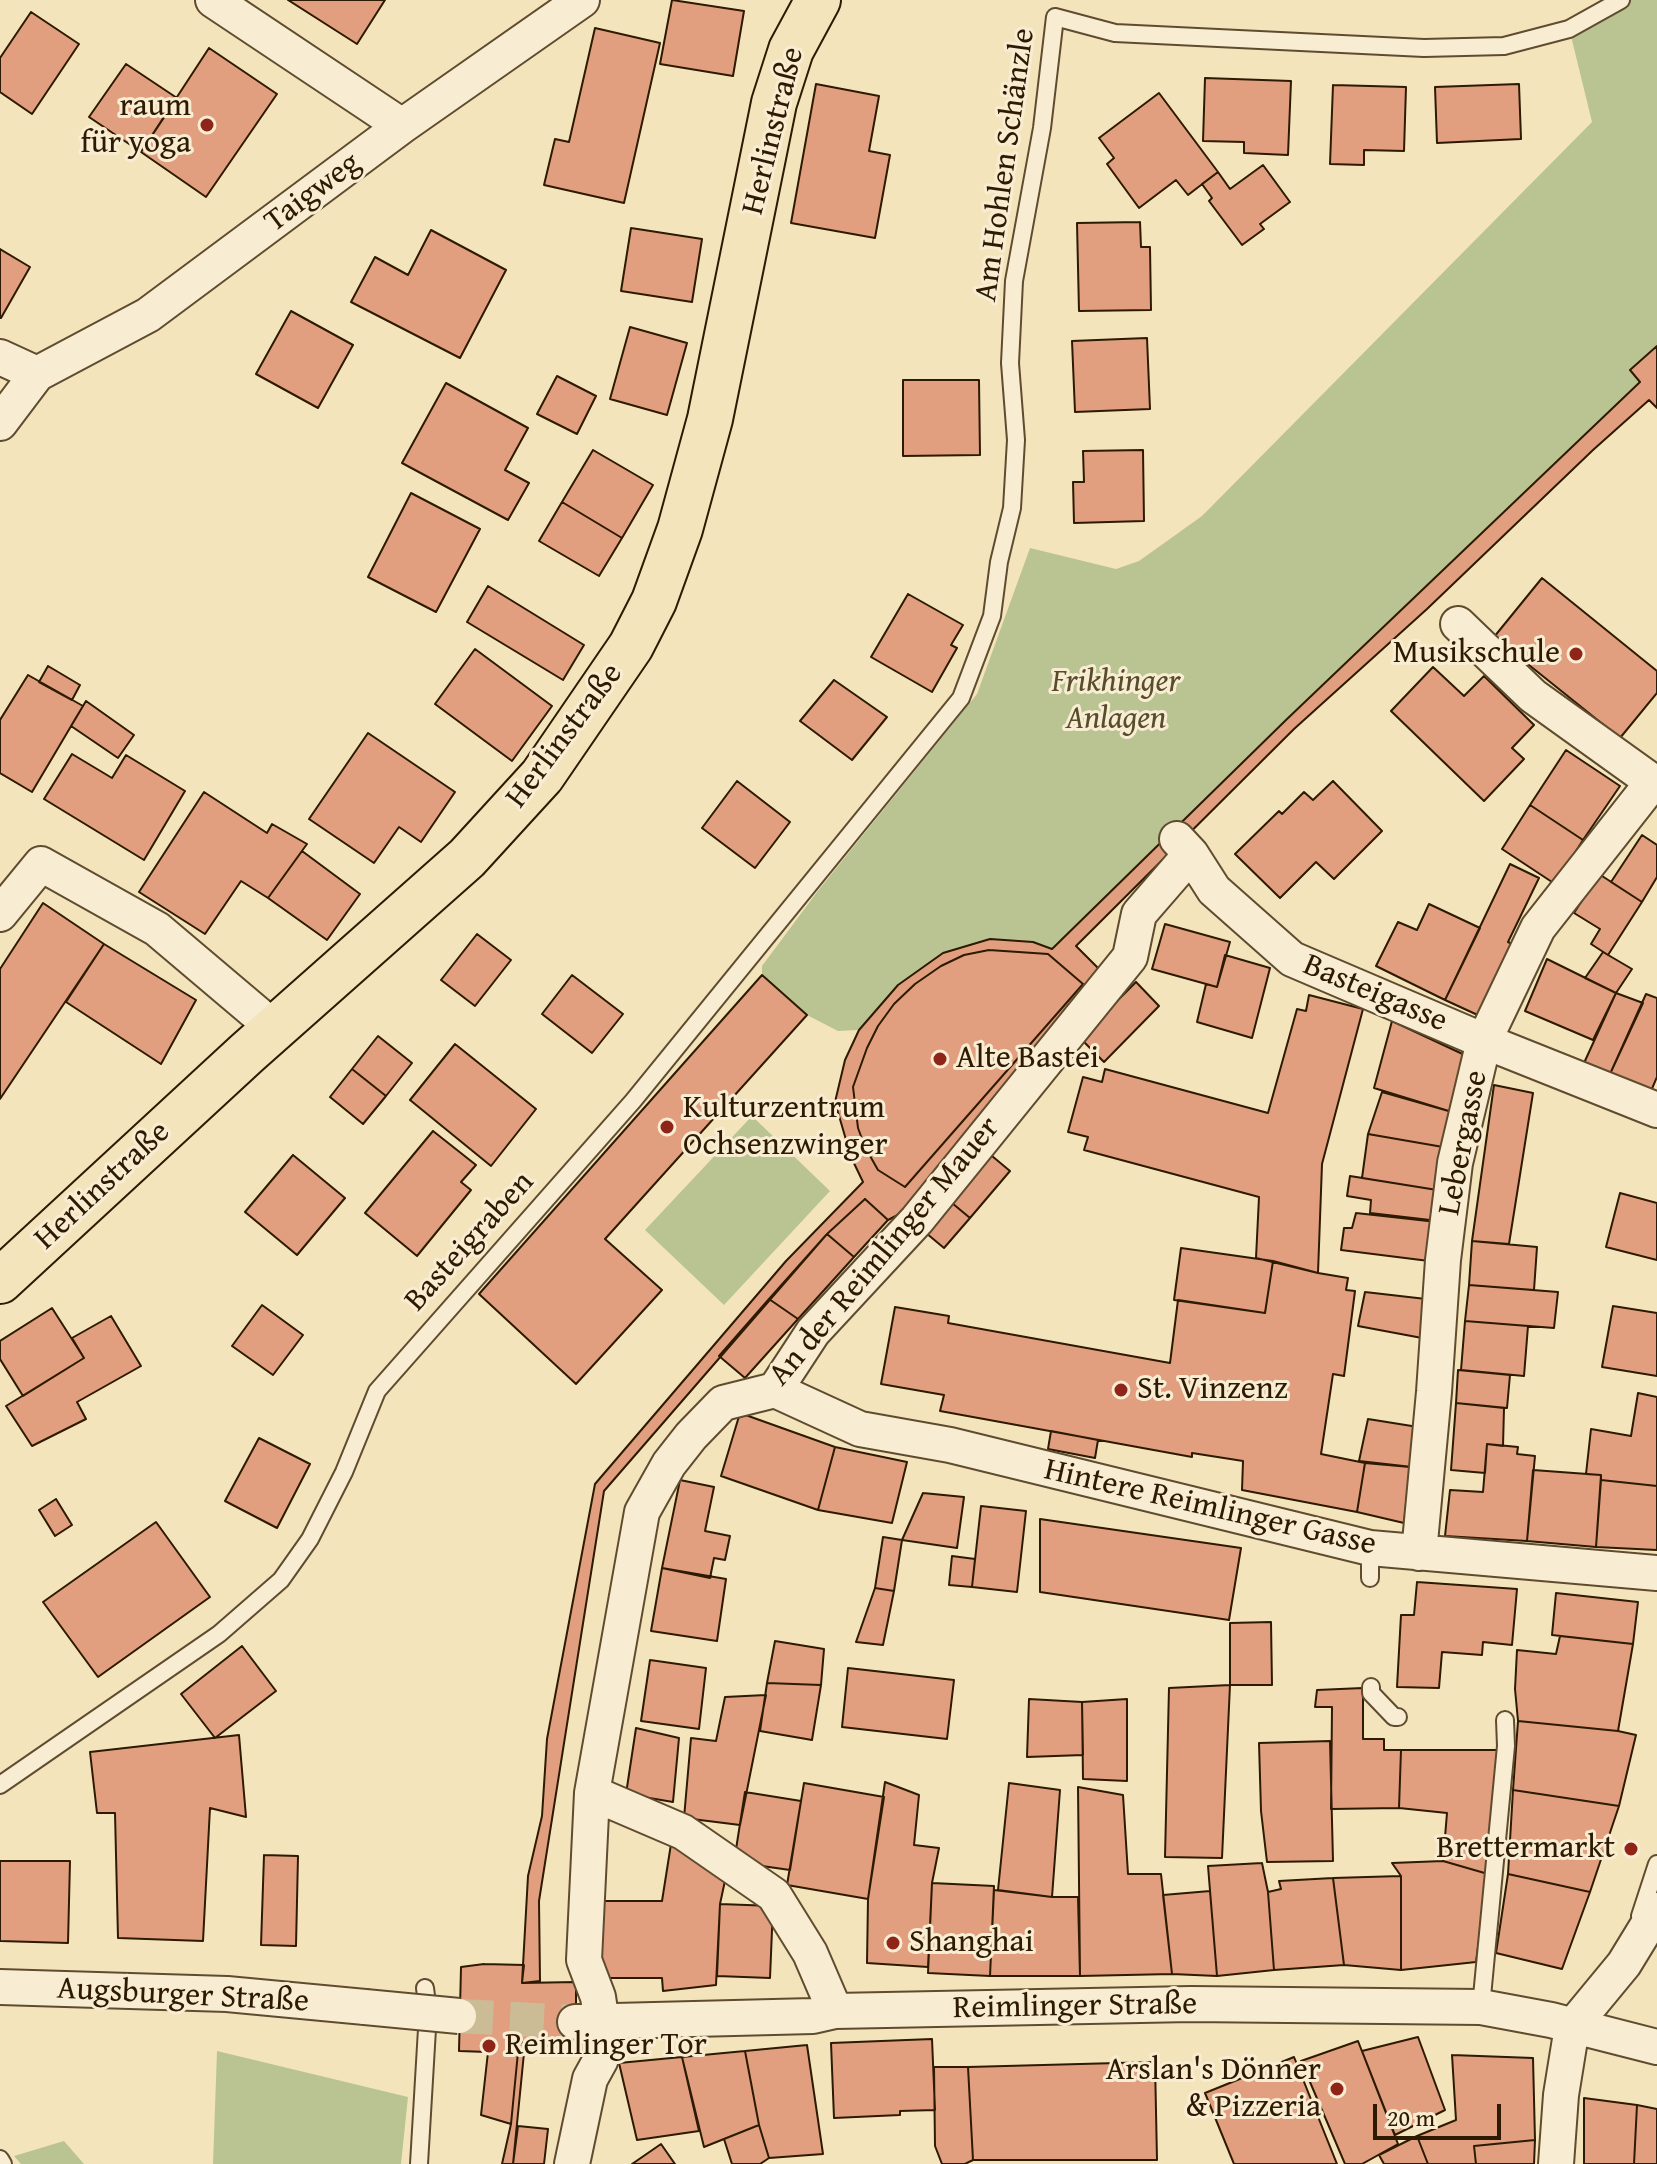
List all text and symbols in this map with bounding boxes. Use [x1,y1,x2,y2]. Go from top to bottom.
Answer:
street label: Am Hohlen Schänzle [968,26,1044,304]
street label: Herlinstraße [735,43,813,219]
place label: raum für yoga [81,88,191,163]
marker: raum für yoga [198,116,216,134]
street label: Taigweg [258,145,368,241]
place label: Musikschule [1393,635,1560,673]
marker: Musikschule [1567,645,1585,663]
street label: Herlinstraße [498,656,632,816]
park label: Frikhinger Anlagen [1052,664,1180,739]
street label: Basteigasse [1297,946,1453,1042]
place label: Alte Bastei [956,1040,1099,1078]
marker: Alte Bastei [931,1050,949,1068]
street label: Lebergasse [1431,1067,1497,1219]
place label: Kulturzentrum Ochsenzwinger [683,1090,888,1165]
street label: An der Reimlinger Mauer [761,1110,1009,1394]
street label: Herlinstraße [27,1114,179,1258]
marker: Kulturzentrum Ochsenzwinger [658,1118,676,1136]
street label: Basteigraben [397,1164,543,1320]
place label: St. Vinzenz [1137,1371,1288,1409]
marker: St. Vinzenz [1112,1381,1130,1399]
street label: Hintere Reimlinger Gasse [1040,1451,1380,1565]
place label: Brettermarkt [1436,1830,1615,1868]
marker: Brettermarkt [1622,1840,1640,1858]
place label: Shanghai [909,1924,1034,1962]
marker: Shanghai [884,1934,902,1952]
street label: Augsburger Straße [56,1970,310,2022]
street label: Reimlinger Straße [952,1986,1198,2028]
place label: Reimlinger Tor [505,2027,707,2065]
marker: Reimlinger Tor [480,2037,498,2055]
place label: Arslan's Dönner & Pizzeria [1106,2052,1321,2127]
marker: Arslan's Dönner & Pizzeria [1328,2080,1346,2098]
scale bar [1377,2088,1505,2138]
text: 20 m [1387,2100,1435,2135]

